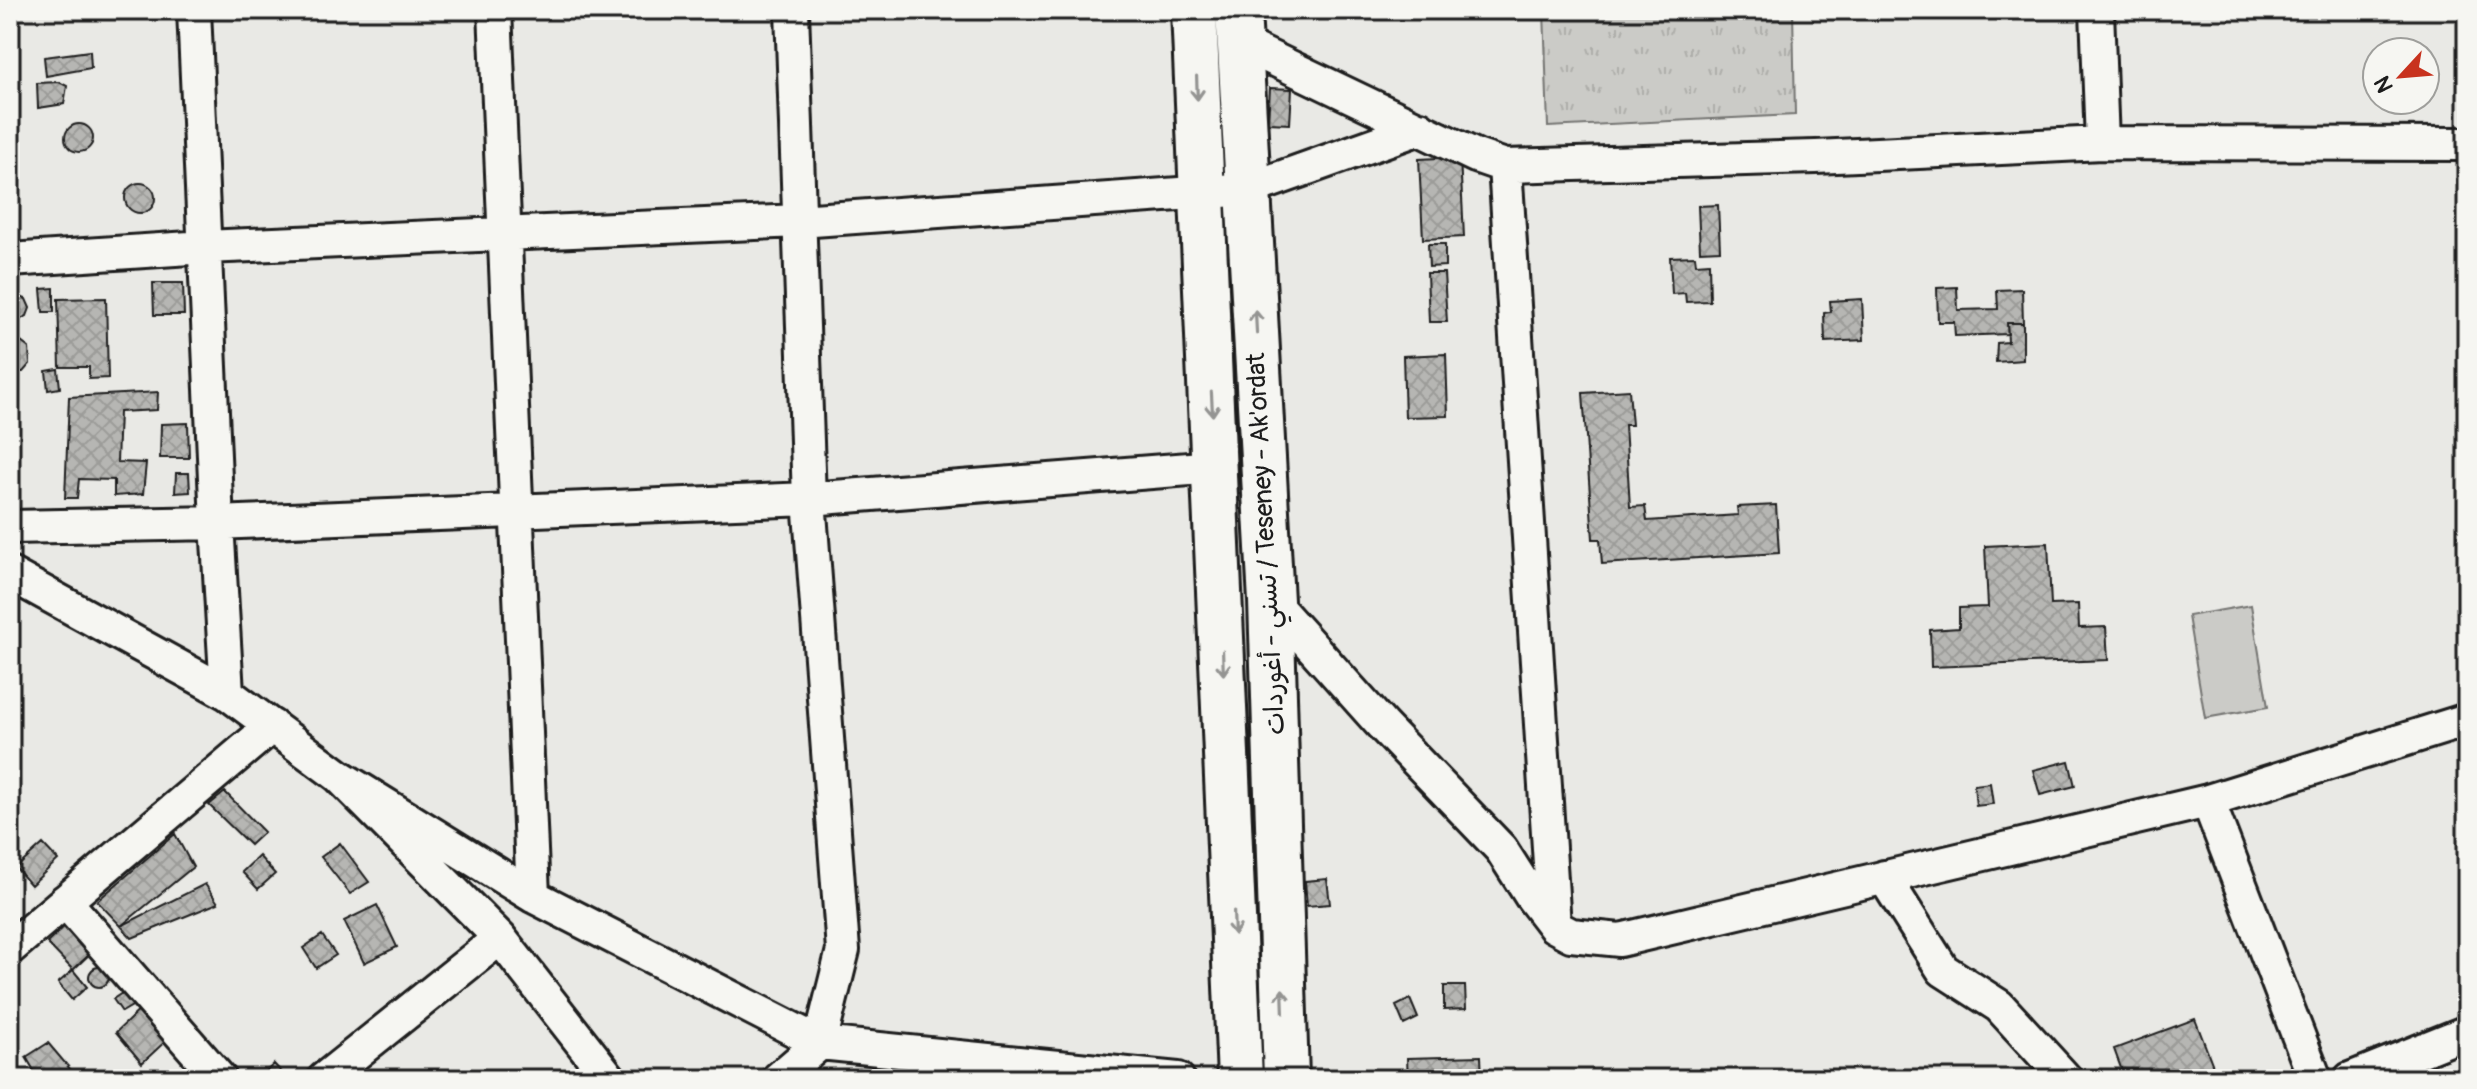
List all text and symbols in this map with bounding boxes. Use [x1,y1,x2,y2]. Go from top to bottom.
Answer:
north arrow [2361,36,2441,116]
text: N [2368,71,2400,97]
one-way arrow [1189,74,1204,101]
one-way arrow [1248,309,1263,336]
street label: تسني - أغوردات / Teseney - Ak'ordat [1240,351,1298,736]
one-way arrow [1205,390,1220,417]
one-way arrow [1216,649,1231,676]
one-way arrow [1227,909,1242,936]
one-way arrow [1276,988,1291,1015]

